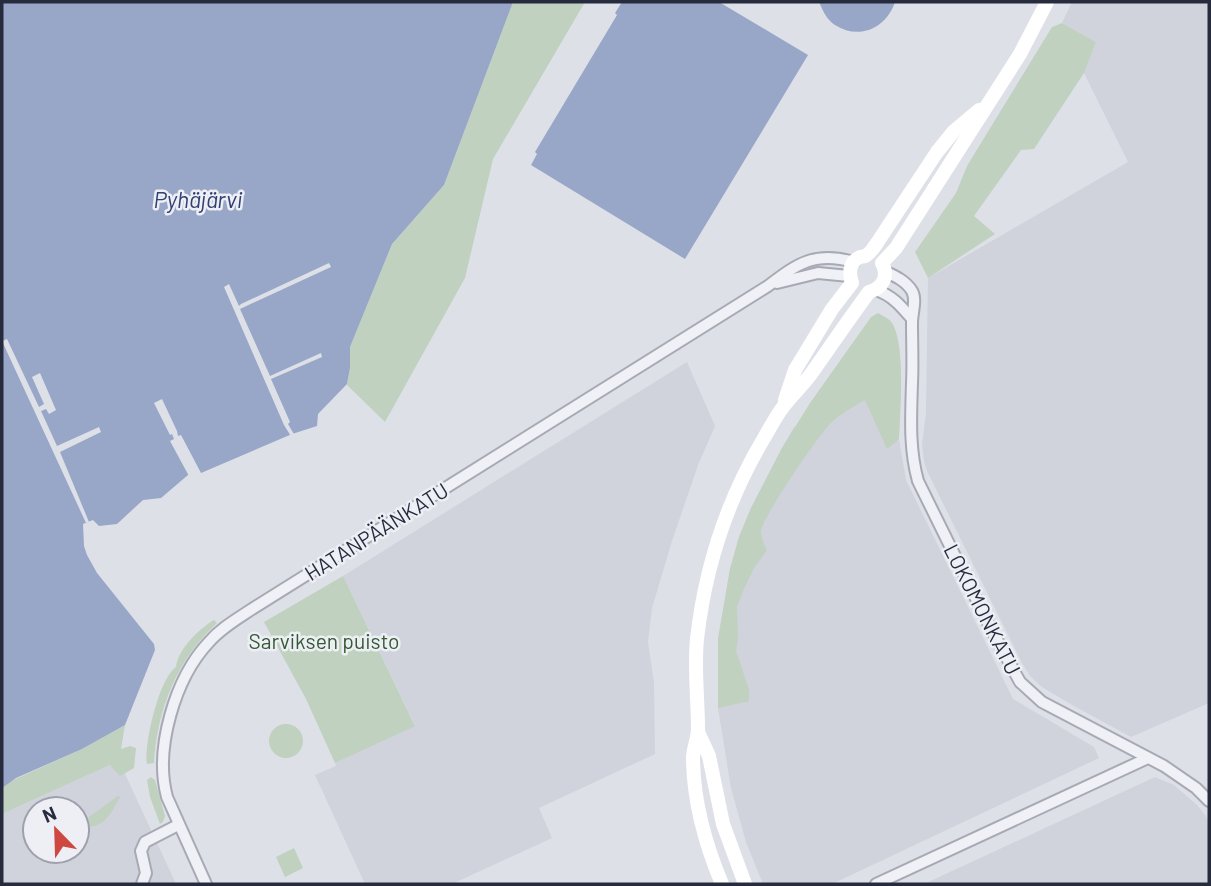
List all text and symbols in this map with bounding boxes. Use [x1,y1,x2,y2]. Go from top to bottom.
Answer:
water label: Pyhäjärvi [154,185,243,213]
street label: HATANPÄÄNKATU [300,477,452,585]
street label: LOKOMONKATU [939,540,1027,678]
park label: Sarviksen puisto [249,628,399,653]
north arrow [21,795,91,865]
text: N [39,801,59,827]

